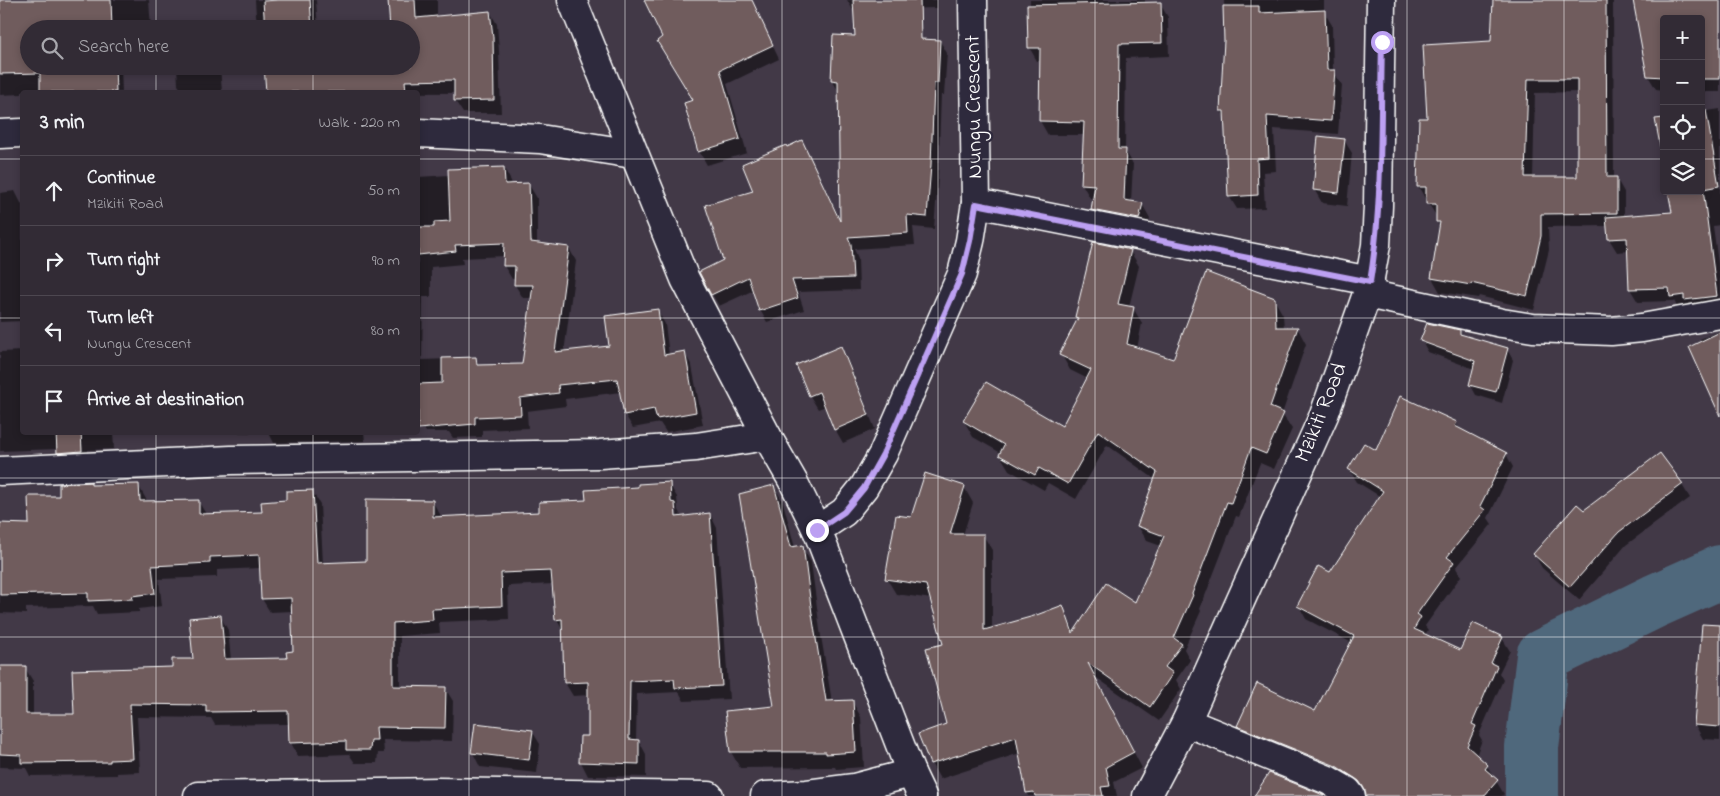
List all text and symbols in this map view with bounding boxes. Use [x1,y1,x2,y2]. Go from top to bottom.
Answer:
map controls [1660,15,1705,195]
button: + [1660,15,1705,60]
search box [20,20,420,75]
route start [1371,31,1394,54]
icon: search [38,34,66,62]
text: Search here [78,34,169,61]
street label: Nungu Crescent [958,34,993,179]
button: − [1660,60,1705,105]
button: locate [1660,105,1705,150]
text: 3 min [40,108,84,138]
text: Walk · 220 m [319,111,400,135]
button: layers [1660,150,1705,195]
text: Continue [87,165,155,192]
icon: ahead [40,177,68,205]
text: 50 m [368,179,400,203]
text: Mzikiti Road [87,192,163,216]
icon: right [40,247,68,275]
text: Turn right [87,247,160,274]
text: 90 m [372,249,400,273]
text: Turn left [87,305,154,332]
icon: left [40,317,68,345]
text: 80 m [371,319,400,343]
text: Nungu Crescent [87,332,192,356]
street label: Mzikiti Road [1288,358,1356,468]
icon: arrive [40,387,68,415]
text: Arrive at destination [87,387,244,414]
route end [806,519,829,542]

